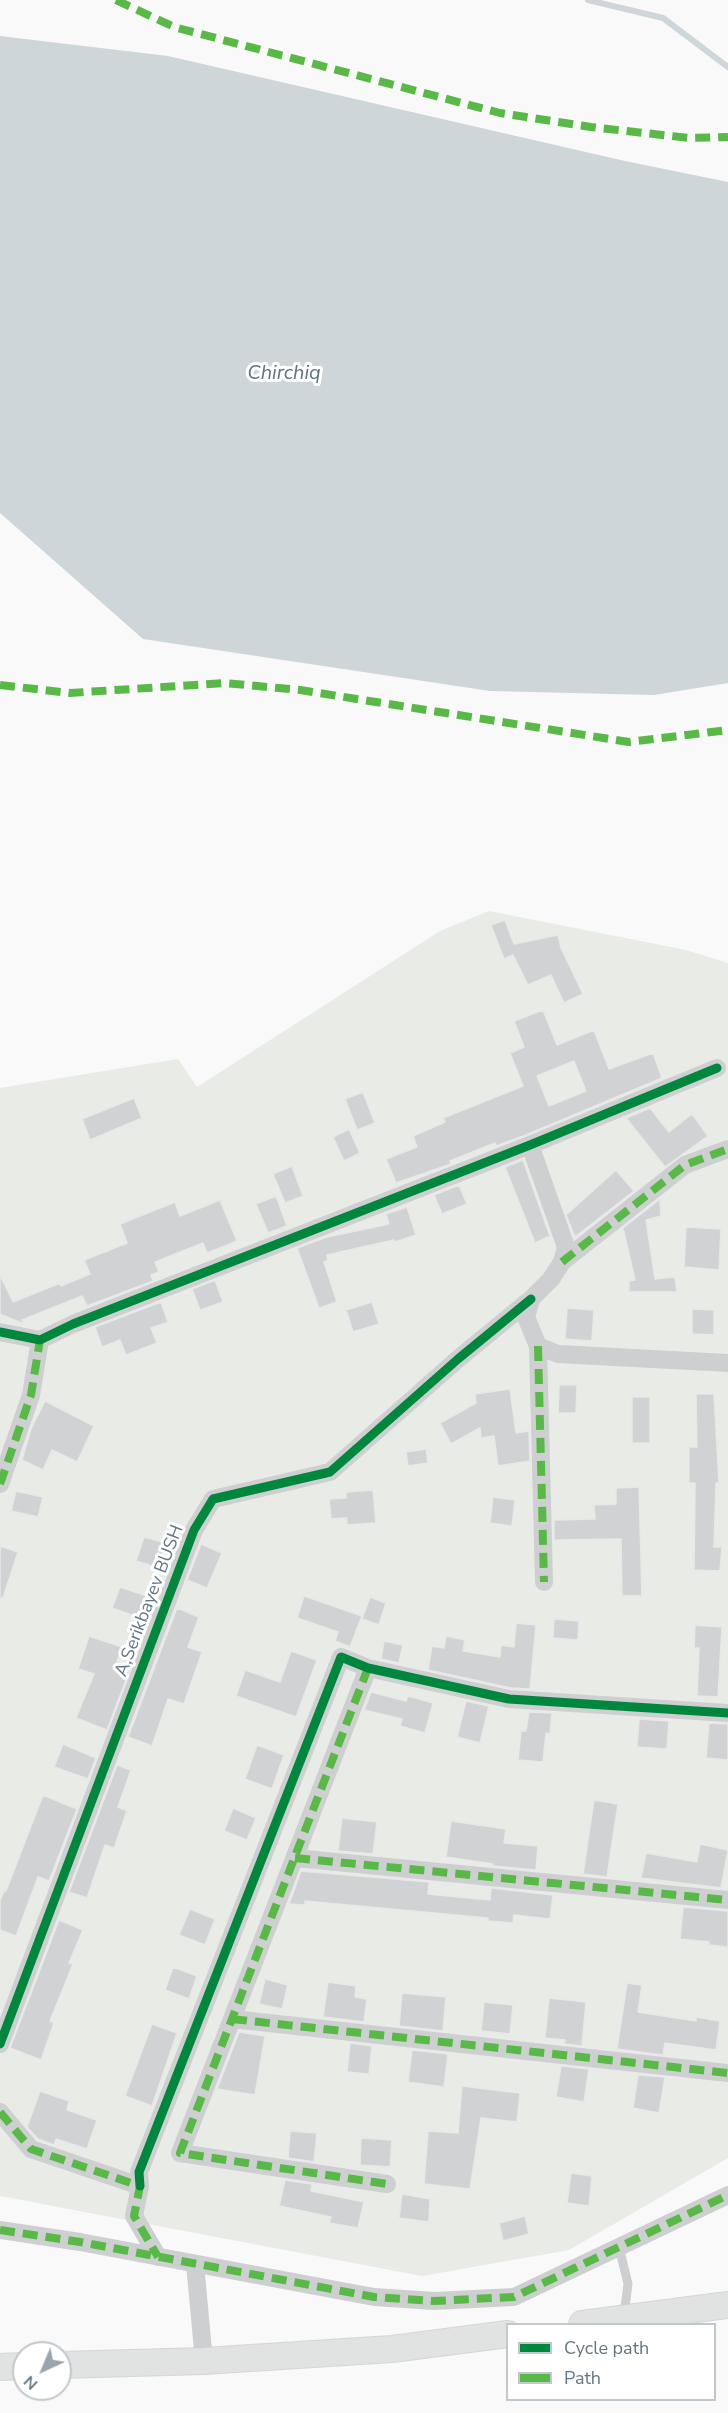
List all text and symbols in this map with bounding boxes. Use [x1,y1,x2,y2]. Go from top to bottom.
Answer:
water label: Chirchiq [247,362,321,386]
street label: A,Serikbayev BUSH [111,1522,189,1680]
legend [506,2323,716,2401]
text: Cycle path [564,2336,649,2360]
north arrow [12,2341,72,2401]
text: Path [564,2366,601,2390]
text: N [19,2370,43,2395]

